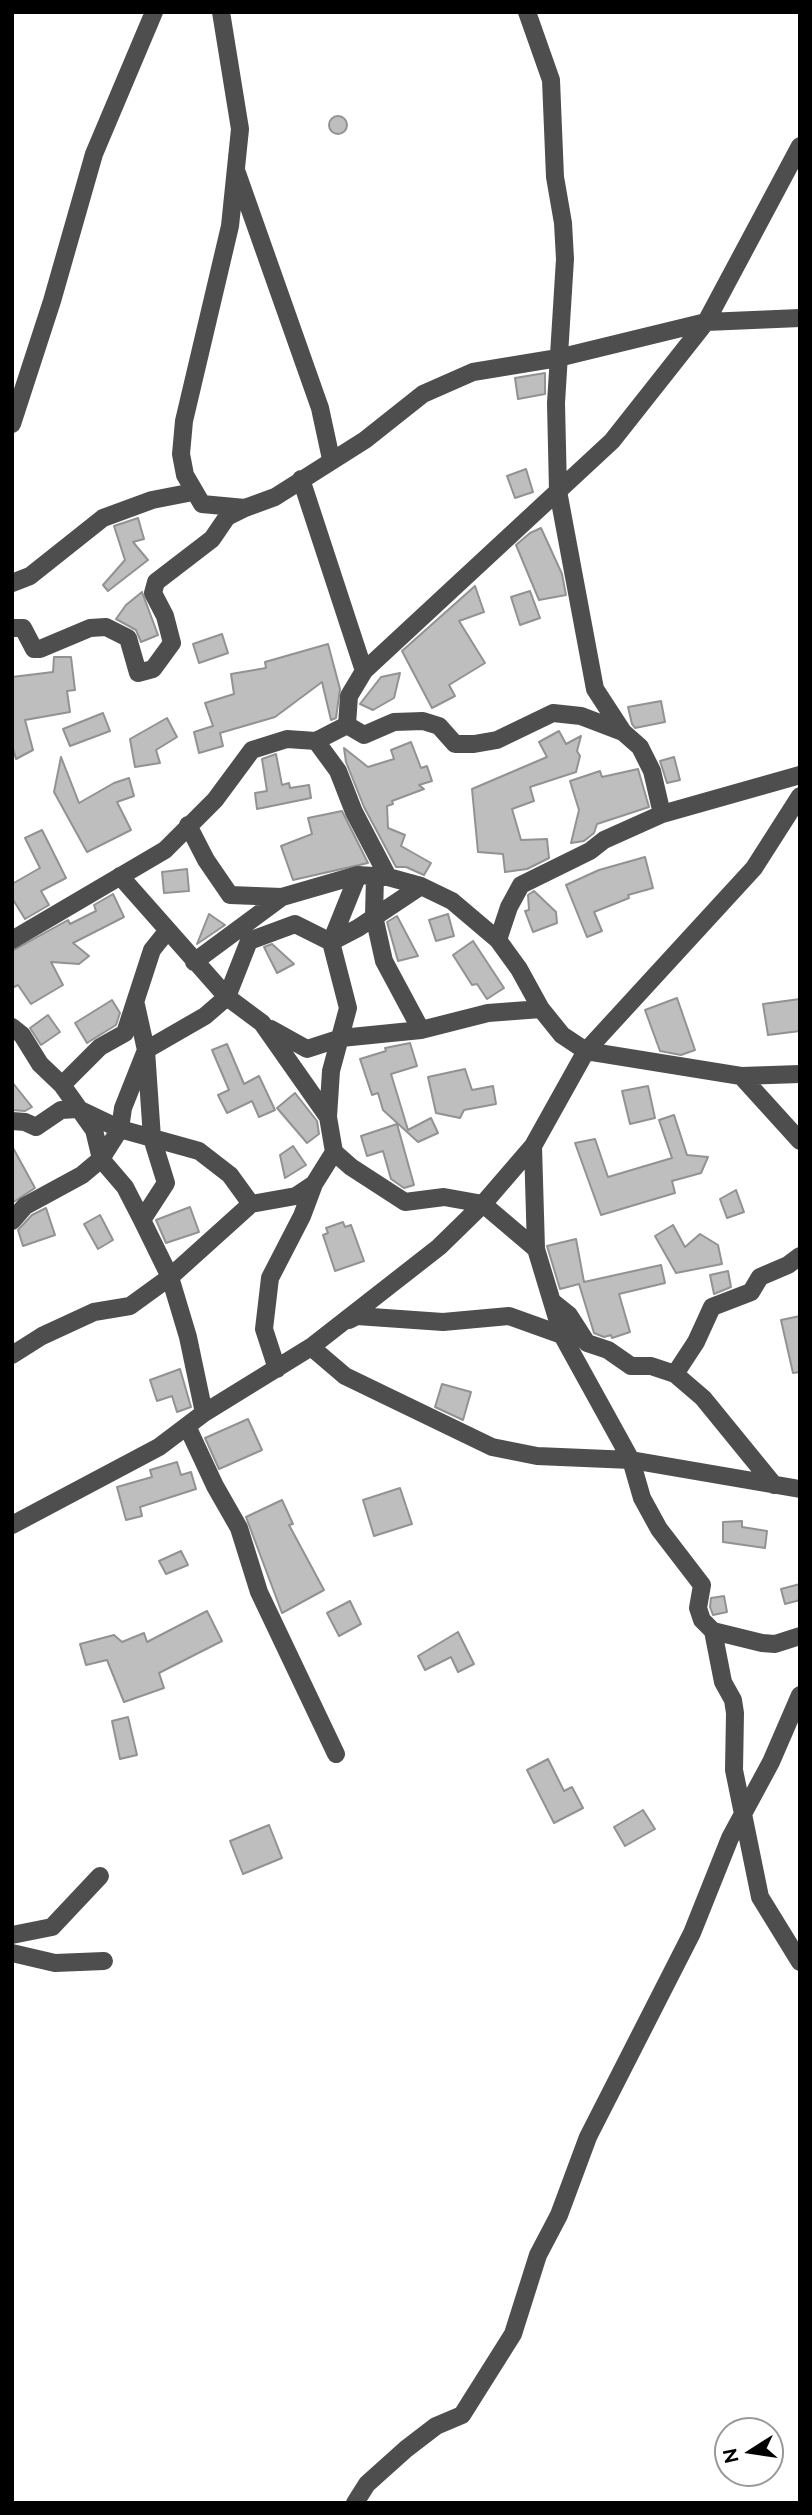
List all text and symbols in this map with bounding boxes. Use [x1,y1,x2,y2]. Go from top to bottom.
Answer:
north arrow [714,2417,784,2487]
text: N [718,2447,743,2465]

